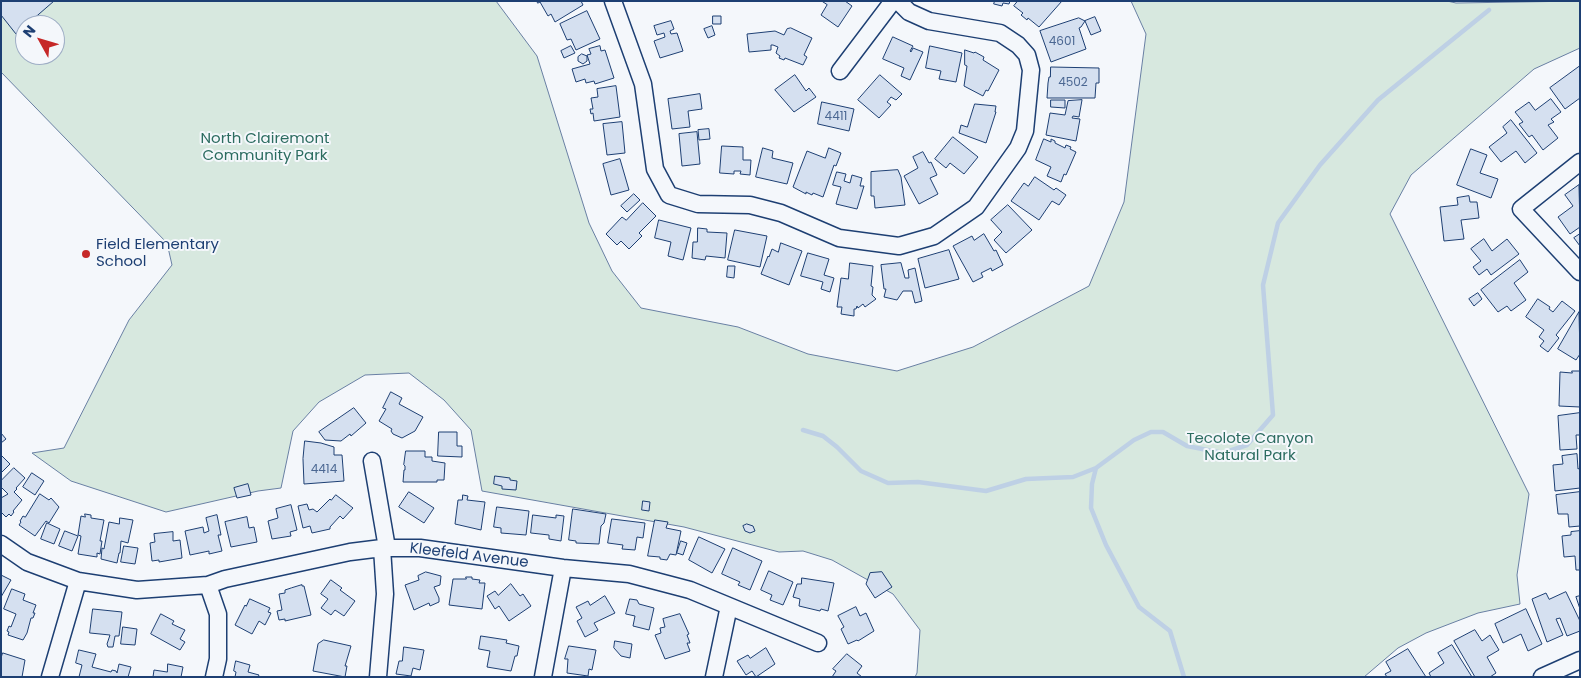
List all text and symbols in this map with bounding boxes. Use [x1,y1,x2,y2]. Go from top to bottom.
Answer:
north arrow [15,15,65,65]
text: N [18,21,40,42]
house number: 4601 [1049,35,1075,49]
house number: 4502 [1058,76,1088,90]
house number: 4411 [825,110,847,124]
park label: North Clairemont Community Park [201,130,329,165]
place label: Field Elementary School [96,236,219,271]
marker: Field Elementary School [80,248,92,260]
park label: Tecolote Canyon Natural Park [1186,430,1314,465]
house number: 4414 [311,463,337,477]
street label: Kleefeld Avenue [409,540,529,572]

